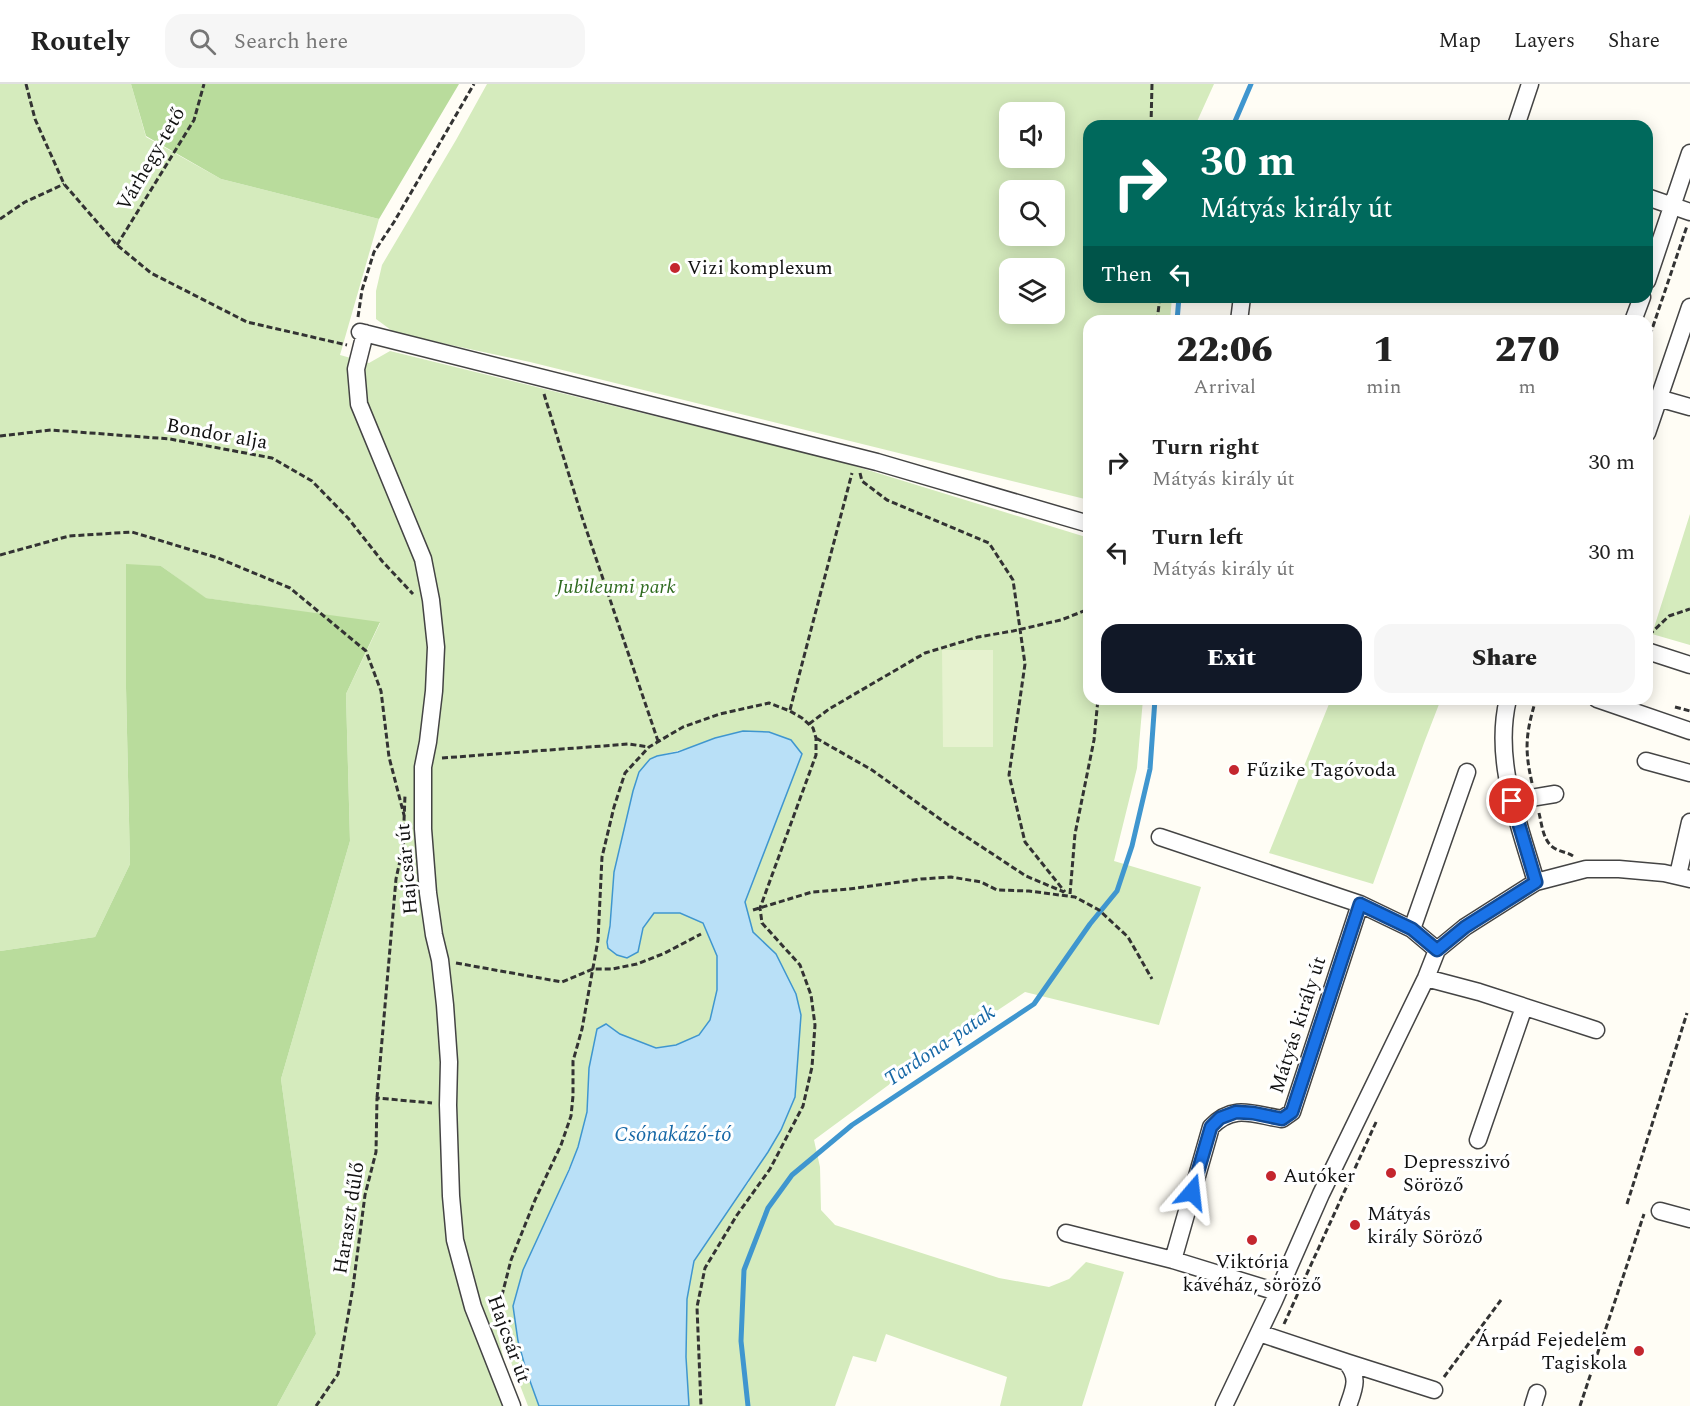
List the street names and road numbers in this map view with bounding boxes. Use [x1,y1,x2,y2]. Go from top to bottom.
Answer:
street label: Várhegy-tető [109,101,193,217]
street label: Bondor alja [164,410,270,458]
street label: Hajcsár út [388,822,426,916]
street label: Mátyás király út [1262,953,1334,1097]
street label: Haraszt dűlő [325,1160,373,1276]
street label: Hajcsár út [479,1291,539,1387]

